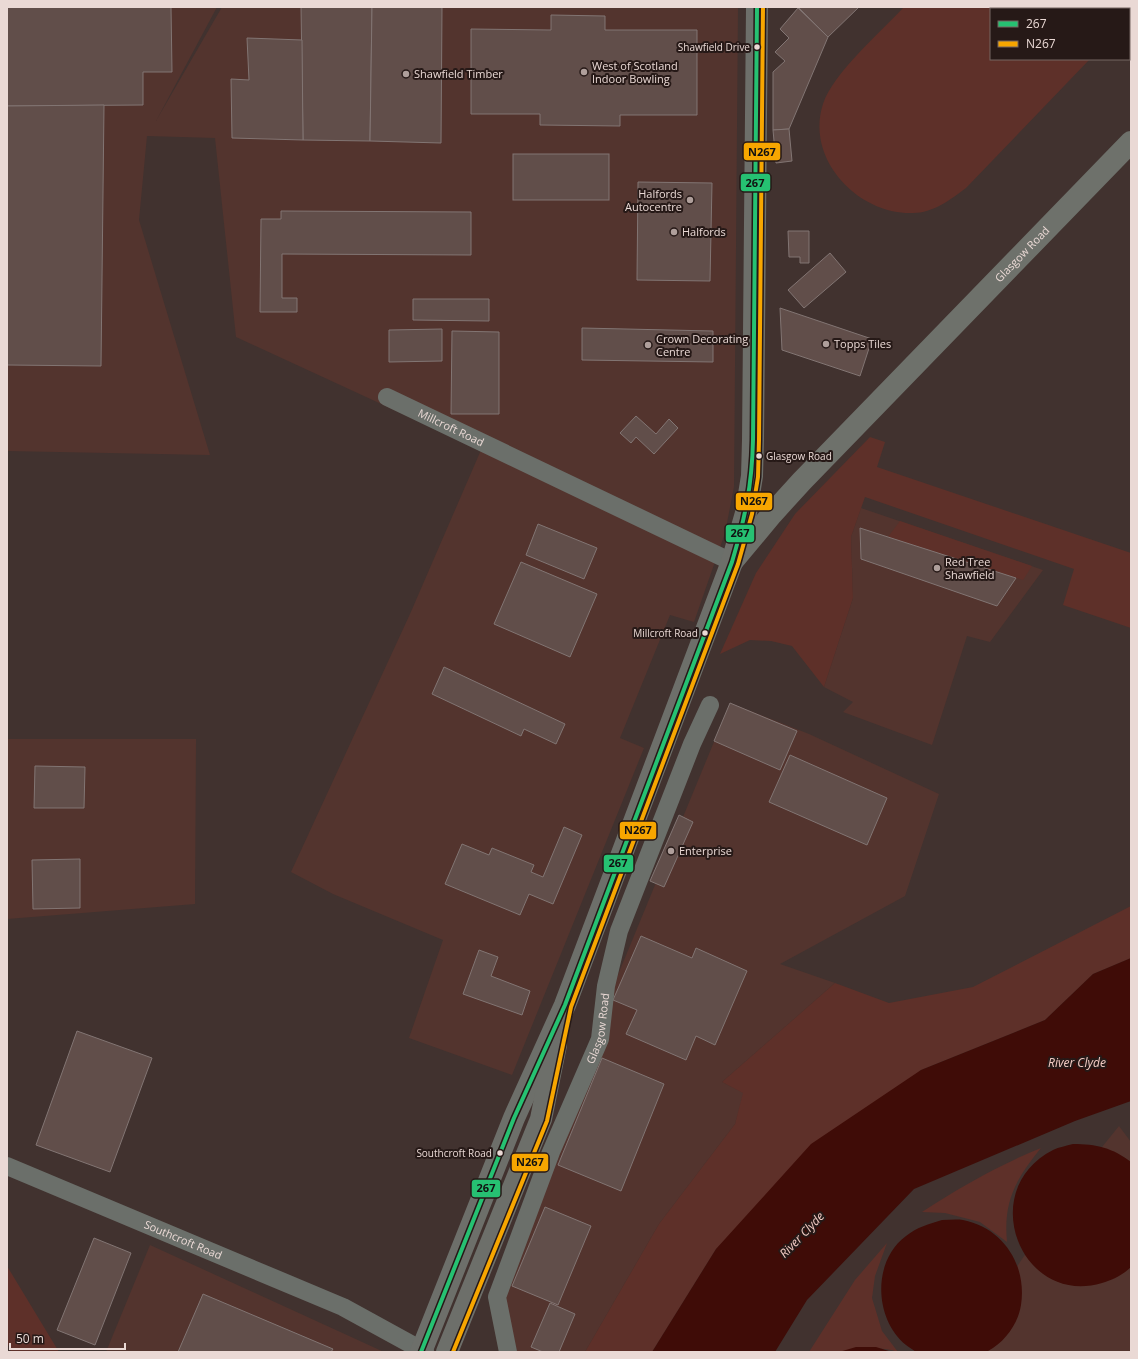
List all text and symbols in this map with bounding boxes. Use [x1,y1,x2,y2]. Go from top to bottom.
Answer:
legend [990,8,1130,60]
text: 267 [1026,15,1047,32]
text: N267 [1026,35,1056,52]
place label: Shawfield Drive [678,40,750,54]
marker: Shawfield Drive [752,42,762,52]
place label: West of Scotland Indoor Bowling [592,58,678,86]
place label: Shawfield Timber [414,66,503,81]
marker: West of Scotland Indoor Bowling [579,67,589,77]
marker: Shawfield Timber [401,69,411,79]
line badge: N267 [743,142,781,161]
text: N267 [748,144,776,159]
line badge: 267 [740,173,771,192]
text: 267 [746,175,764,190]
place label: Halfords Autocentre [625,186,682,214]
marker: Halfords Autocentre [685,195,695,205]
street label: Glasgow Road [991,223,1052,285]
place label: Halfords [682,224,726,239]
marker: Halfords [669,227,679,237]
place label: Crown Decorating Centre [656,331,748,359]
place label: Topps Tiles [834,336,891,351]
marker: Topps Tiles [821,339,831,349]
marker: Crown Decorating Centre [643,340,653,350]
street label: Millcroft Road [416,405,487,449]
place label: Glasgow Road [766,449,832,463]
marker: Glasgow Road [754,451,764,461]
line badge: N267 [735,492,773,511]
text: N267 [740,493,768,508]
line badge: 267 [725,524,755,543]
text: 267 [731,525,749,540]
place label: Red Tree Shawfield [945,554,995,582]
marker: Red Tree Shawfield [932,563,942,573]
place label: Millcroft Road [633,626,698,640]
marker: Millcroft Road [700,628,710,638]
line badge: N267 [619,821,657,840]
text: N267 [624,822,652,837]
place label: Enterprise [679,843,732,858]
marker: Enterprise [666,846,676,856]
line badge: 267 [603,854,634,873]
text: 267 [609,855,627,870]
street label: Glasgow Road [582,992,612,1066]
water label: River Clyde [1048,1054,1106,1071]
place label: Southcroft Road [416,1146,492,1160]
marker: Southcroft Road [495,1148,505,1158]
line badge: N267 [511,1153,549,1172]
text: N267 [516,1154,544,1169]
line badge: 267 [471,1179,501,1198]
text: 267 [477,1180,495,1195]
water label: River Clyde [775,1208,828,1261]
street label: Southcroft Road [142,1216,225,1262]
scale bar [10,1325,125,1351]
text: 50 m [16,1330,44,1347]

